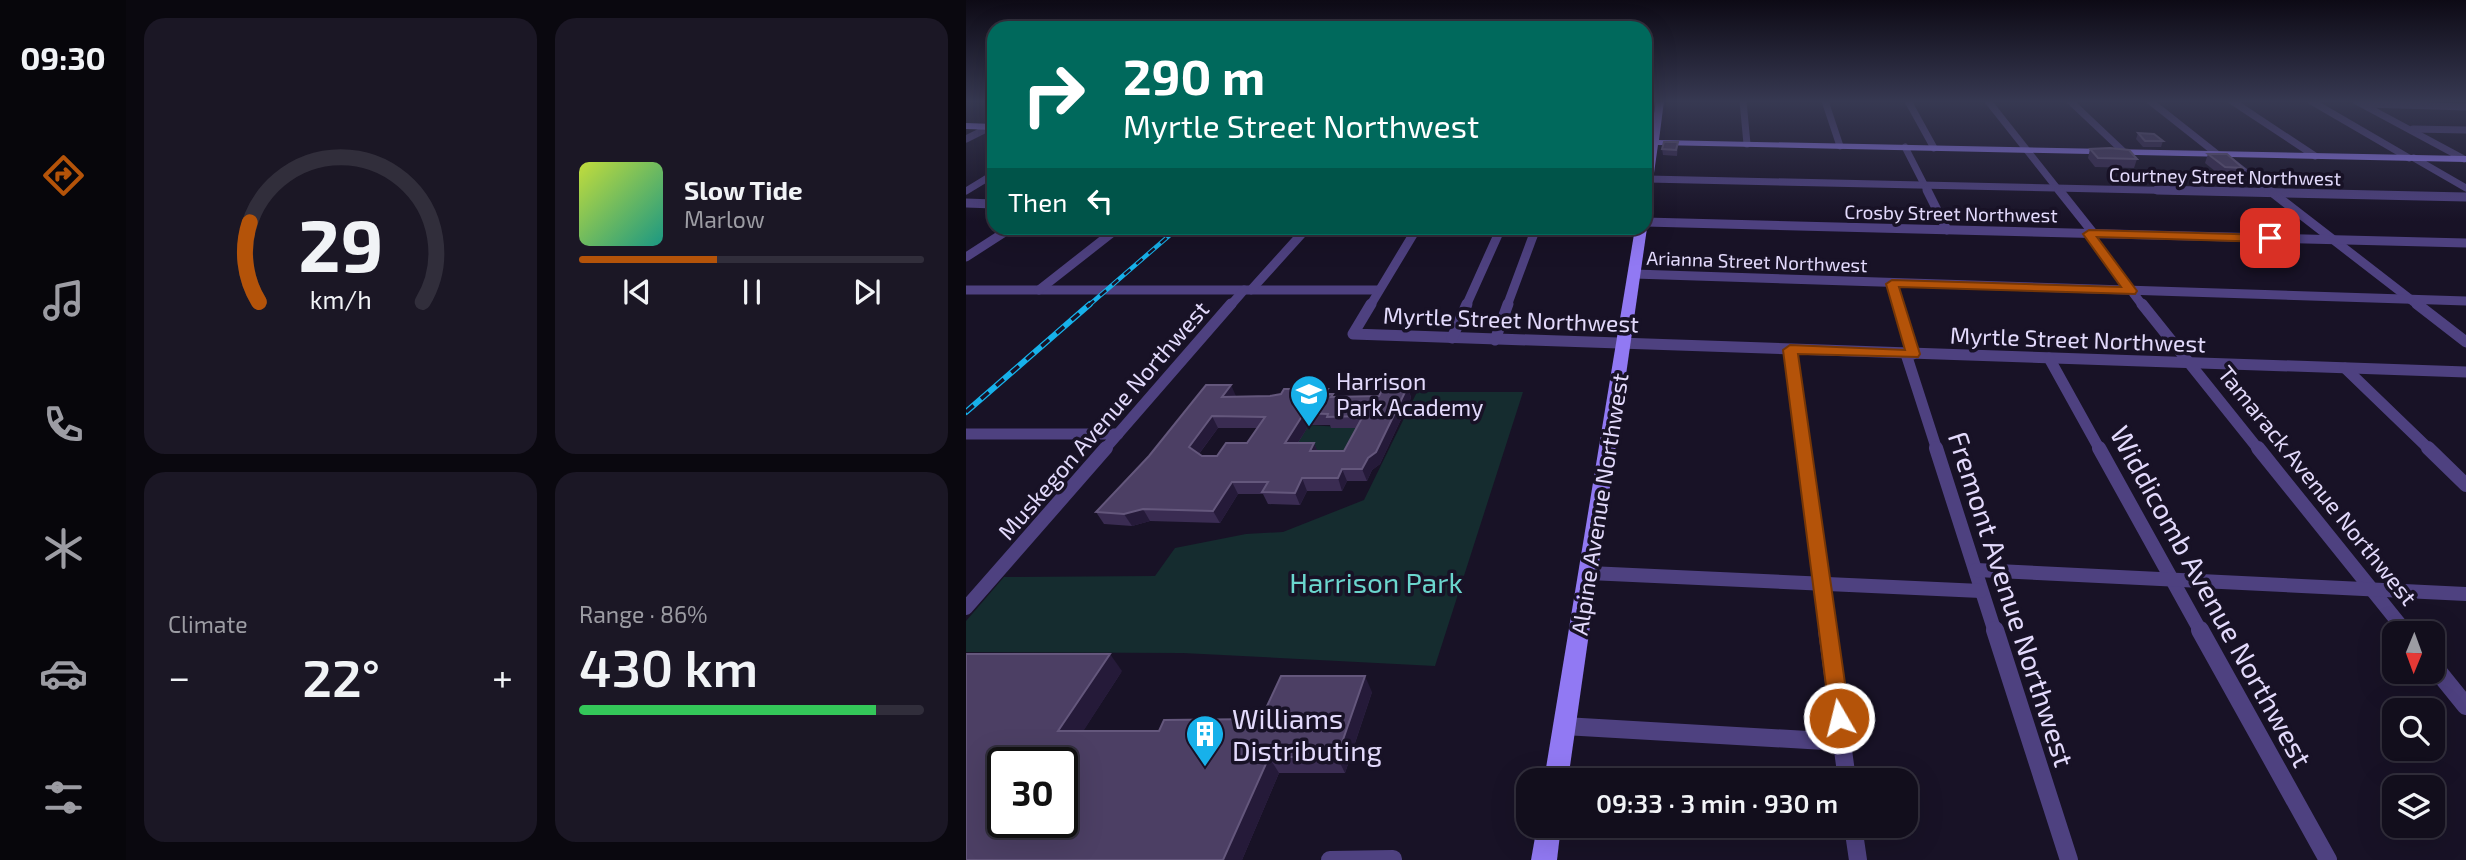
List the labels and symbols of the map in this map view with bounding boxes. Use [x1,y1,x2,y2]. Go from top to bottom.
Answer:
street label: Courtney Street Northwest [2109,162,2341,190]
street label: Crosby Street Northwest [1844,200,2058,226]
pin [2240,208,2300,268]
street label: Arianna Street Northwest [1646,246,1868,276]
street label: Muskegon Avenue Northwest [992,295,1214,545]
street label: Myrtle Street Northwest [1383,301,1640,337]
street label: Myrtle Street Northwest [1950,321,2207,357]
street label: Tamarack Avenue Northwest [2213,360,2424,611]
place label: Harrison Park Academy [1336,367,1483,421]
street label: Alpine Avenue Northwest [1564,371,1634,637]
school or university icon: Harrison Park Academy [1288,373,1330,428]
street label: Widdicomb Avenue Northwest [2104,420,2320,772]
street label: Fremont Avenue Northwest [1942,427,2082,771]
park label: Harrison Park [1289,565,1463,599]
north arrow [2382,621,2445,684]
position arrow [1802,681,1876,755]
place label: Williams Distributing [1232,701,1382,767]
building icon: Williams Distributing [1184,713,1226,768]
speed limit sign: 30 [987,747,1078,838]

